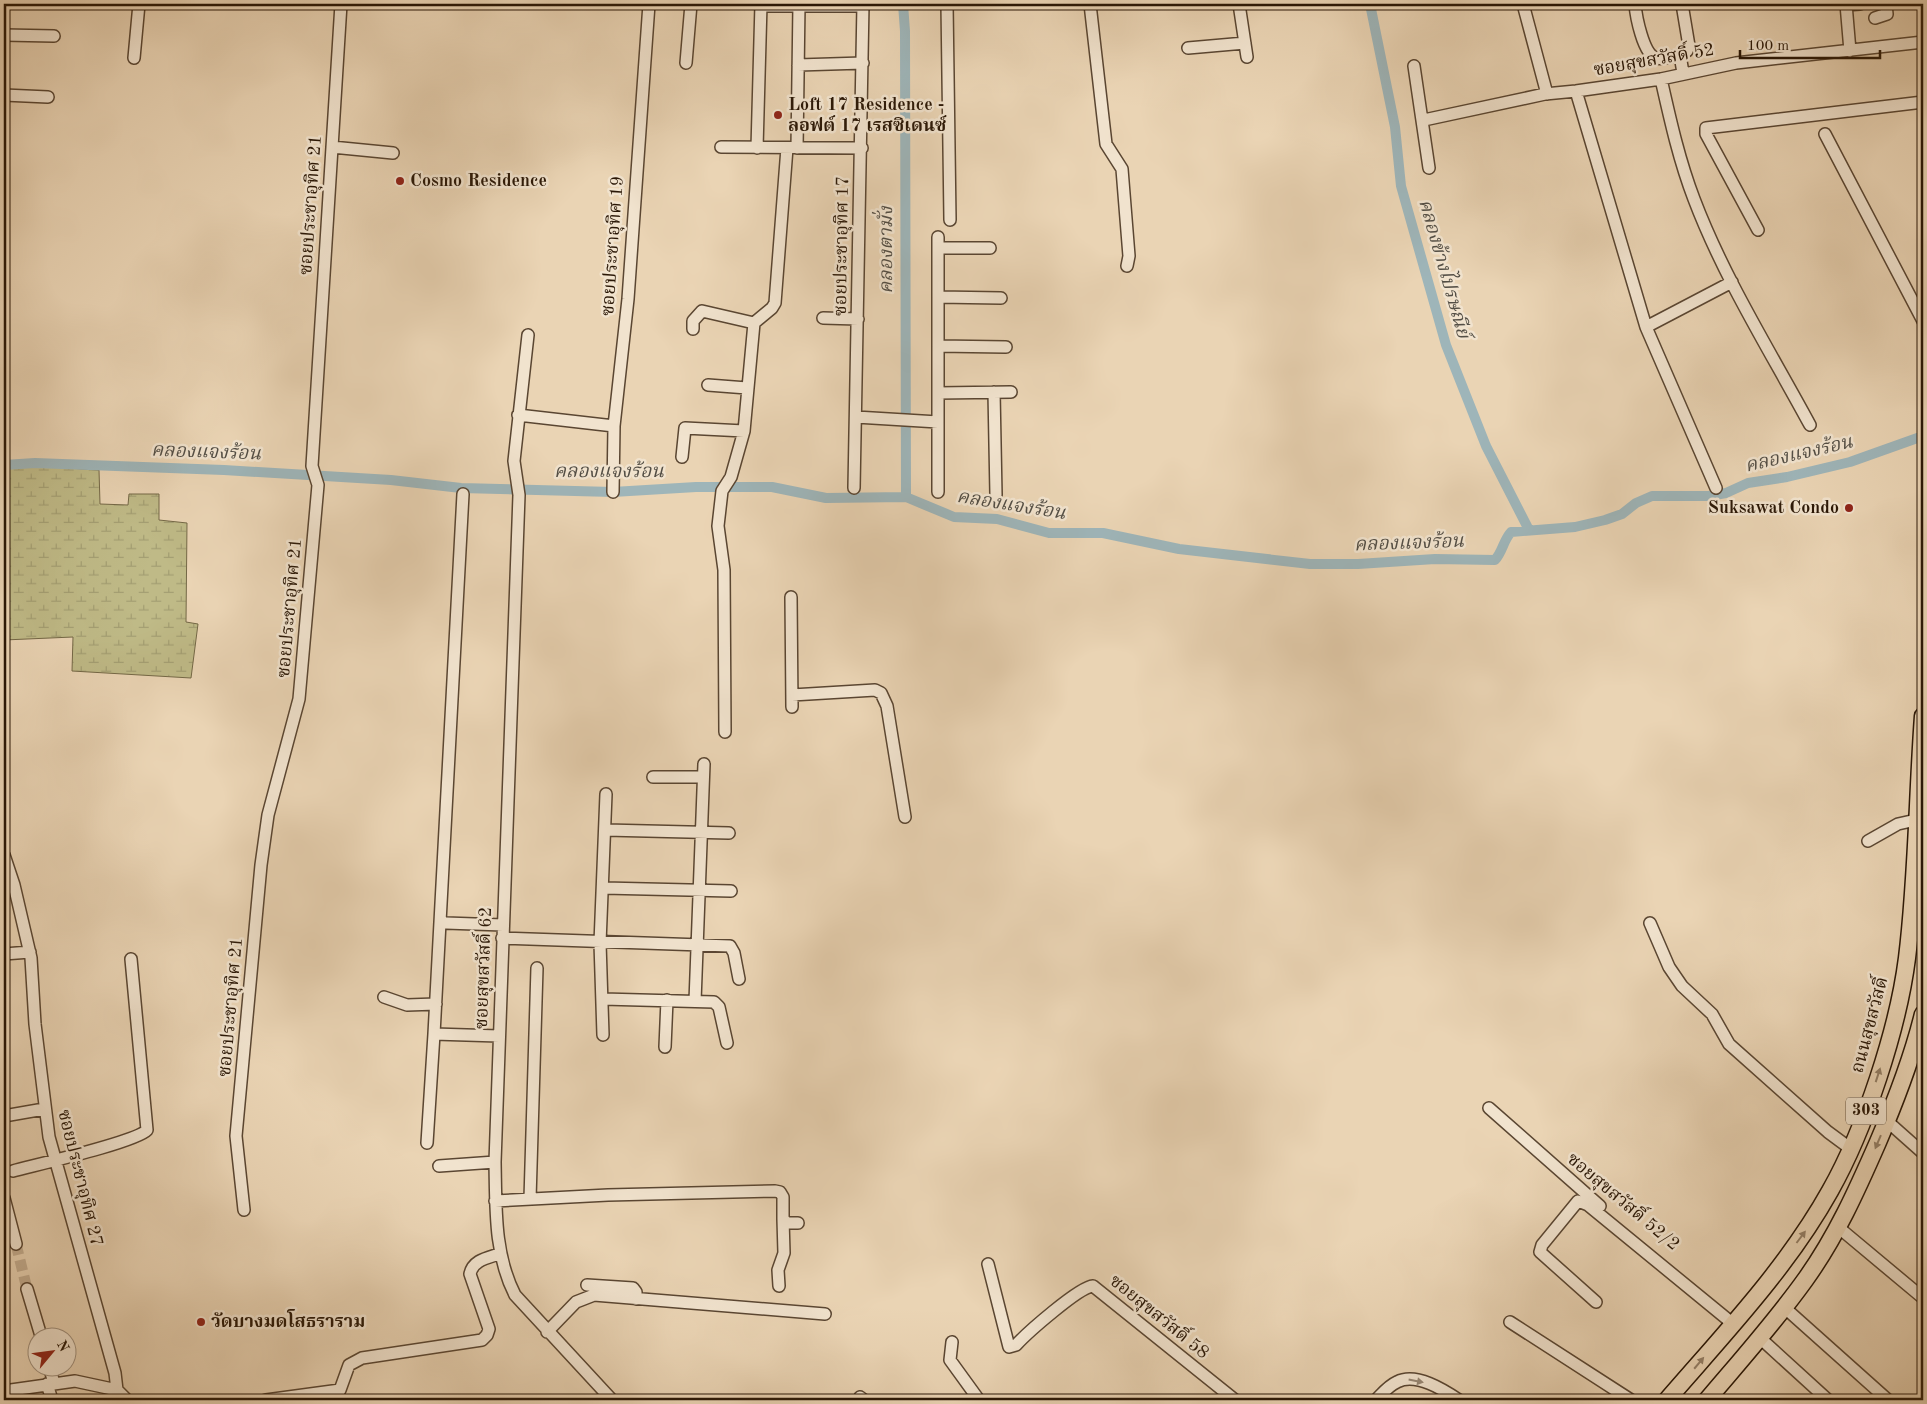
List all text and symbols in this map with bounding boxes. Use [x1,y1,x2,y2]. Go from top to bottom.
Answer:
scale bar [1740,28,1880,60]
street label: ซอยสุขสวัสดิ์ 52 [1591,35,1716,81]
text: 100 m [1747,39,1789,54]
place label: Loft 17 Residence - ลอฟต์ 17 เรสซิเดนซ์ [788,96,947,135]
marker: Loft 17 Residence - ลอฟต์ 17 เรสซิเดนซ์ [772,109,784,121]
street label: ซอยประชาอุทิศ 21 [297,134,327,276]
place label: Cosmo Residence [410,172,547,190]
marker: Cosmo Residence [394,175,406,187]
street label: ซอยประชาอุทิศ 19 [599,175,629,317]
street label: ซอยประชาอุทิศ 17 [832,176,854,316]
water label: คลองข้างไปรษณีย์ [1414,196,1479,345]
water label: คลองตามั่ง [871,205,897,294]
water label: คลองแจงร้อน [1743,430,1855,477]
water label: คลองแจงร้อน [151,439,262,464]
water label: คลองแจงร้อน [554,460,664,482]
water label: คลองแจงร้อน [955,485,1068,524]
place label: Suksawat Condo [1708,499,1839,517]
marker: Suksawat Condo [1843,502,1855,514]
water label: คลองแจงร้อน [1354,530,1465,555]
street label: ซอยประชาอุทิศ 21 [275,537,307,679]
street label: ซอยสุขสวัสดิ์ 62 [467,906,497,1029]
street label: ซอยประชาอุทิศ 21 [216,936,248,1078]
street label: ถนนสุขสวัสดิ์ [1843,972,1894,1076]
one-way arrow [1874,1067,1882,1082]
road number: 303 [1846,1098,1886,1124]
street label: ซอยประชาอุทิศ 27 [52,1108,106,1249]
one-way arrow [1873,1135,1881,1149]
street label: ซอยสุขสวัสดิ์ 52/2 [1562,1146,1686,1256]
one-way arrow [1795,1231,1806,1244]
street label: ซอยสุขสวัสดิ์ 58 [1105,1267,1216,1364]
place label: วัดบางมดโสธราราม [211,1309,365,1331]
marker: วัดบางมดโสธราราม [195,1316,207,1328]
north arrow [28,1326,78,1376]
text: N [54,1338,71,1355]
one-way arrow [1693,1357,1704,1370]
one-way arrow [1408,1378,1424,1386]

